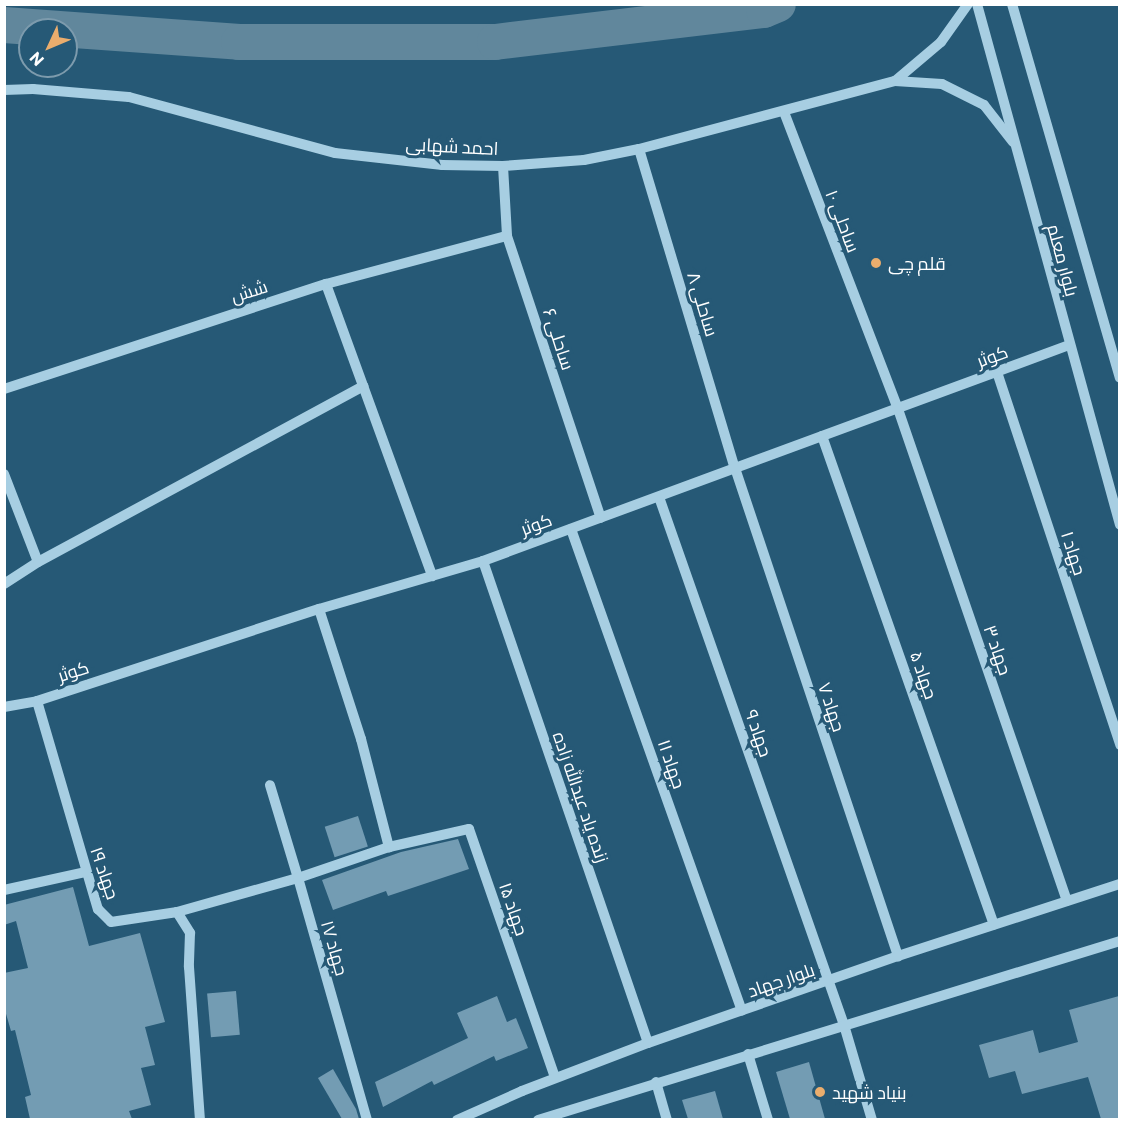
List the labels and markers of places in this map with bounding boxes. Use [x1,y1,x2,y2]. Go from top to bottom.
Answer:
place label: قلم چی [888,252,946,274]
marker: قلم چی [869,256,883,270]
place label: بنیاد شهید [832,1081,907,1103]
marker: بنیاد شهید [813,1085,827,1099]

